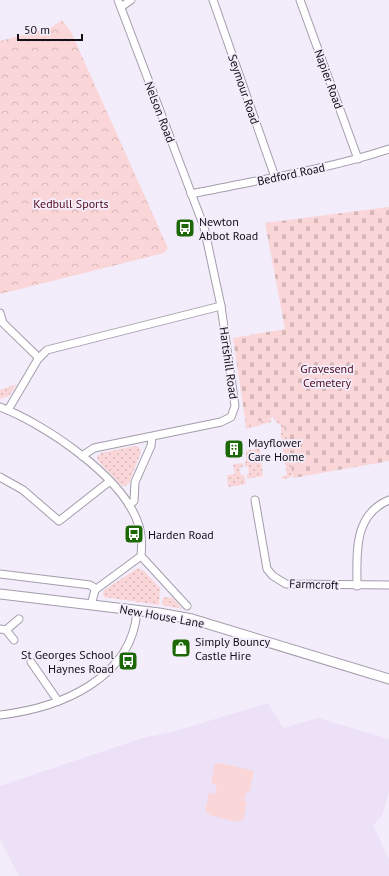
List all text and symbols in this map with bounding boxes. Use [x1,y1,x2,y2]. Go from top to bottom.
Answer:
scale bar [18,16,82,42]
text: 50 m [24,22,50,37]
street label: Napier Road [311,47,347,111]
street label: Seymour Road [225,52,263,126]
street label: Nelson Road [141,79,179,145]
street label: Bedford Road [256,160,326,188]
park label: Kedbull Sports [33,196,109,211]
place label: Newton Abbot Road [199,214,258,243]
bus stop icon: Newton Abbot Road [174,217,196,239]
street label: Hartshill Road [216,326,242,400]
park label: Gravesend Cemetery [300,361,354,390]
place label: Mayflower Care Home [248,435,304,464]
building icon: Mayflower Care Home [223,438,245,460]
bus stop icon: Harden Road [123,523,145,545]
place label: Harden Road [148,527,214,542]
street label: Farmcroft [289,576,339,592]
street label: New House Lane [119,601,205,631]
place label: Simply Bouncy Castle Hire [195,634,270,663]
shop icon: Simply Bouncy Castle Hire [170,637,192,659]
place label: St Georges School Haynes Road [21,647,114,676]
bus stop icon: St Georges School Haynes Road [117,650,139,672]

